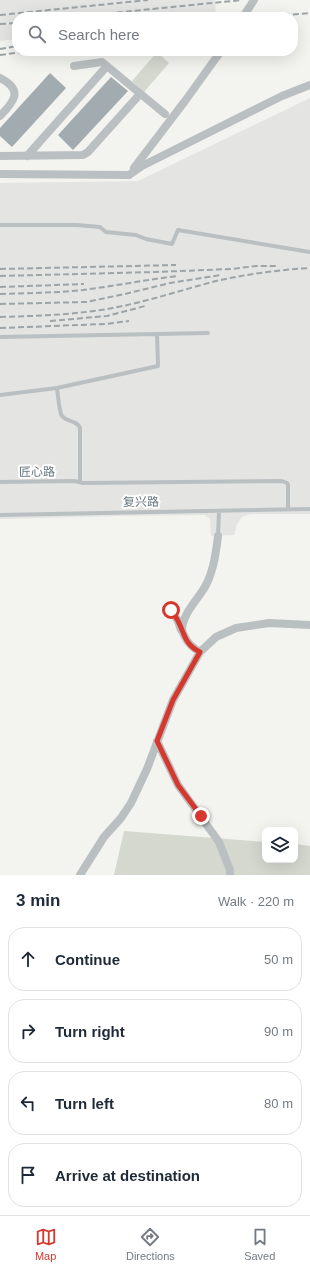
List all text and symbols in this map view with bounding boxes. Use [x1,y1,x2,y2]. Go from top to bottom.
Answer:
search box [12,12,298,56]
icon: search [26,23,48,45]
text: Search here [58,26,140,43]
street label: 匠心路 [19,465,55,479]
street label: 复兴路 [123,495,159,509]
route start [162,601,180,619]
route end [192,807,210,825]
map controls [262,827,298,863]
button: layers [262,827,298,863]
text: 3 min [16,891,60,910]
text: Walk · 220 m [218,894,294,909]
icon: ahead [17,948,39,970]
text: Continue [55,951,120,968]
text: 50 m [264,952,293,967]
icon: right [17,1020,39,1042]
text: Turn right [55,1023,125,1040]
text: 90 m [264,1024,293,1039]
icon: left [17,1092,39,1114]
text: Turn left [55,1095,114,1112]
text: 80 m [264,1096,293,1111]
icon: arrive [17,1164,39,1186]
text: Arrive at destination [55,1167,200,1184]
tab: Map [35,1226,57,1262]
tab: Directions [126,1226,175,1262]
tab: Saved [244,1226,275,1262]

